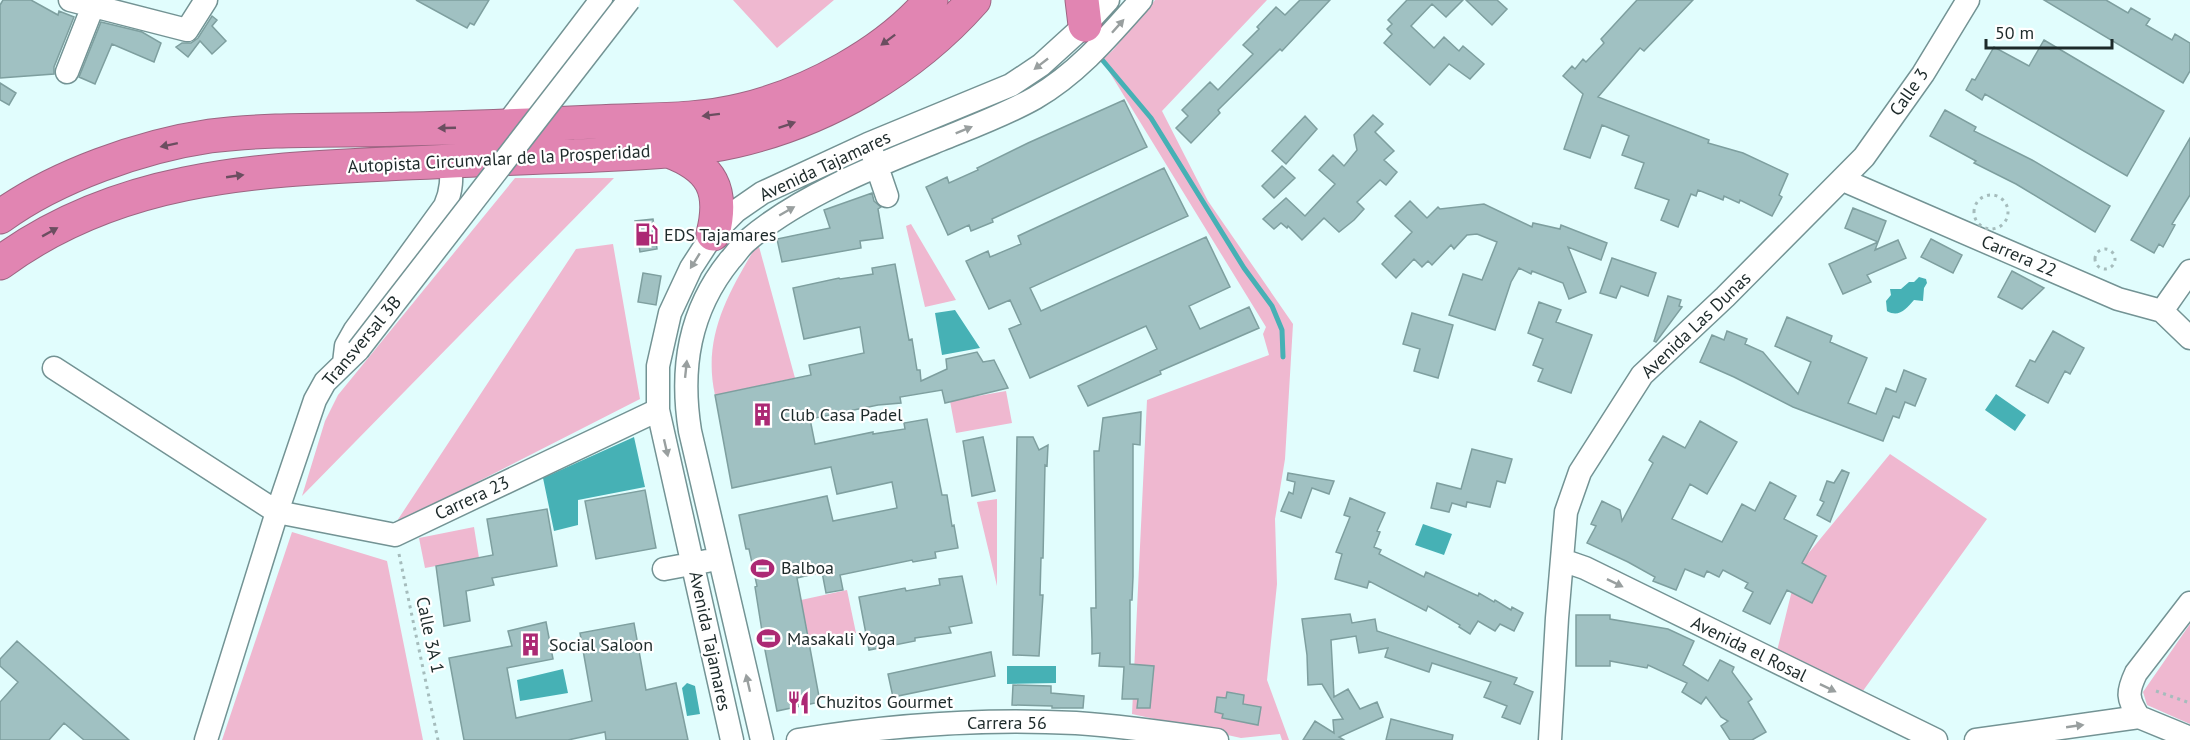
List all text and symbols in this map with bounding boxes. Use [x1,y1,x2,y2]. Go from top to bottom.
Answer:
scale bar [1986,12,2112,50]
one-way arrow [1111,19,1124,34]
text: 50 m [1995,21,2034,44]
one-way arrow [880,33,895,45]
one-way arrow [1034,57,1049,69]
street label: Calle 3 [1884,63,1933,120]
one-way arrow [701,110,720,120]
one-way arrow [778,120,796,130]
one-way arrow [438,124,457,133]
street label: Avenida Tajamares [755,125,894,206]
one-way arrow [955,125,973,134]
street label: Autopista Circunvalar de la Prosperidad [347,139,651,178]
one-way arrow [160,141,179,150]
one-way arrow [225,171,244,181]
one-way arrow [779,206,795,217]
fuel station icon: EDS Tajamares [633,222,659,248]
place label: EDS Tajamares [664,223,776,246]
one-way arrow [42,227,59,237]
street label: Carrera 22 [1978,229,2060,282]
one-way arrow [690,253,701,269]
street label: Avenida Las Dunas [1636,266,1755,383]
street label: Transversal 3B [317,291,406,391]
one-way arrow [681,360,691,379]
building icon: Club Casa Padel [749,402,775,428]
place label: Club Casa Padel [780,403,903,426]
one-way arrow [662,439,672,457]
street label: Carrera 23 [431,470,513,525]
sports icon: Balboa [750,555,776,581]
place label: Balboa [781,556,834,579]
street label: Avenida Tajamares [684,569,737,713]
one-way arrow [1607,578,1624,588]
street label: Calle 3A 1 [411,595,450,675]
street label: Avenida el Rosal [1688,611,1812,687]
sports icon: Masakali Yoga [756,626,782,652]
place label: Masakali Yoga [787,627,895,650]
building icon: Social Saloon [518,632,544,658]
place label: Social Saloon [549,633,653,656]
one-way arrow [743,674,753,692]
one-way arrow [1819,684,1836,693]
restaurant icon: Chuzitos Gourmet [785,689,811,715]
place label: Chuzitos Gourmet [816,690,953,713]
street label: Carrera 56 [967,711,1047,734]
one-way arrow [2066,721,2085,730]

